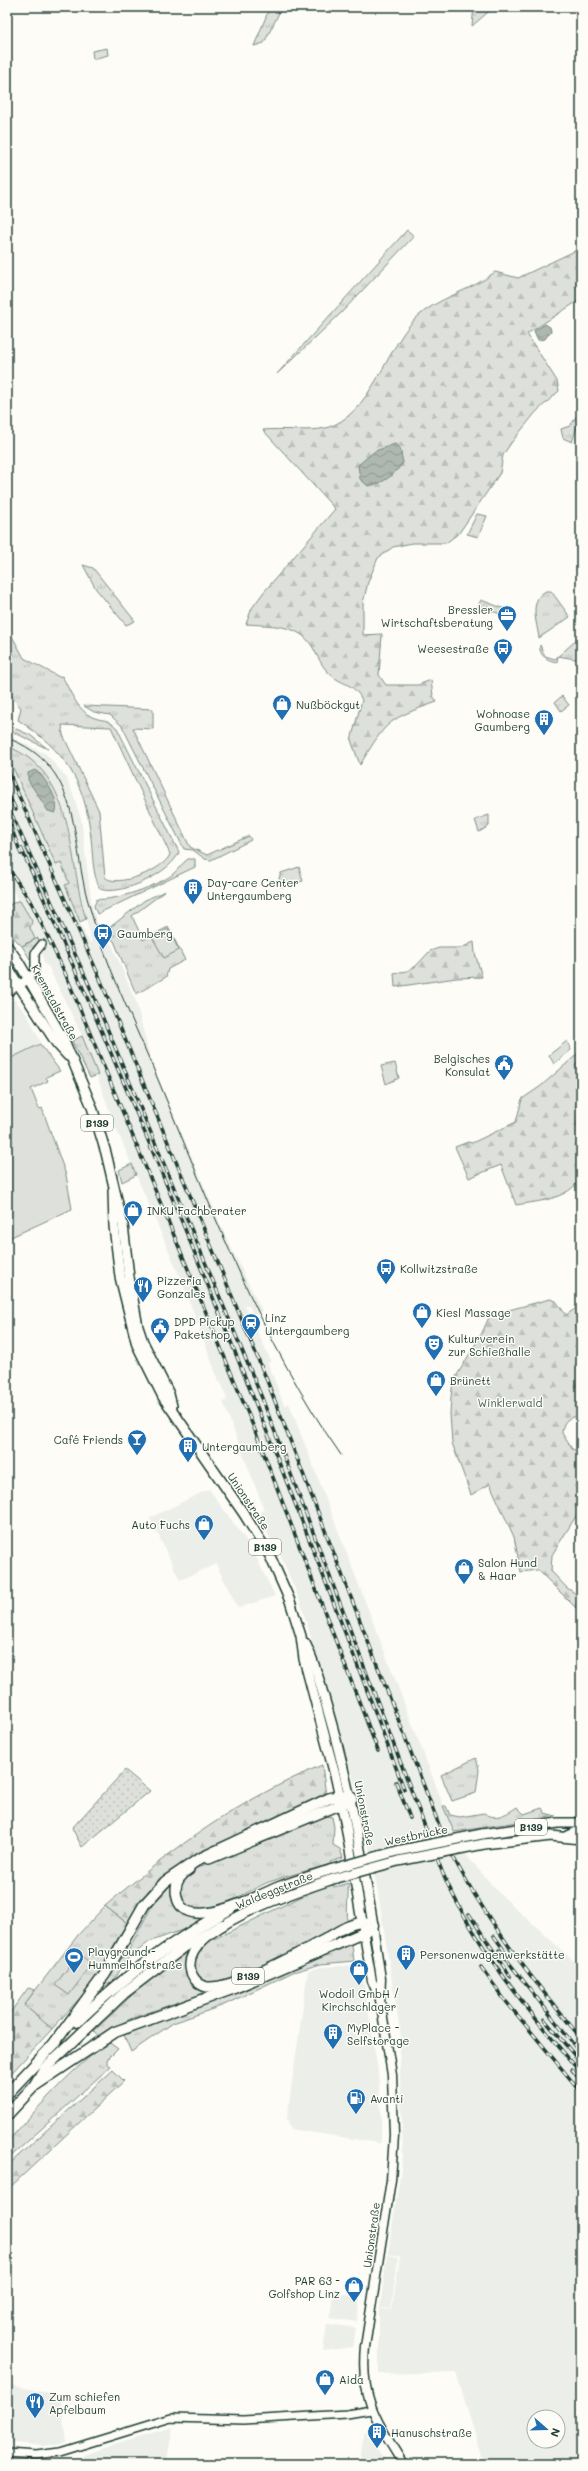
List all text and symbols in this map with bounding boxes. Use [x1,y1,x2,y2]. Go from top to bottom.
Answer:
place label: Bressler Wirtschaftsberatung [381,602,493,630]
office icon: Bressler Wirtschaftsberatung [496,604,518,632]
bus stop icon: Weesestraße [492,637,514,665]
place label: Weesestraße [417,641,489,656]
shop icon: Nußböckgut [271,693,293,721]
place label: Nußböckgut [296,697,360,712]
place label: Wohnoase Gaumberg [474,706,530,734]
building icon: Wohnoase Gaumberg [533,708,555,736]
place label: Day-care Center Untergaumberg [207,875,299,903]
building icon: Day-care Center Untergaumberg [182,877,204,905]
bus stop icon: Gaumberg [92,922,114,950]
place label: Gaumberg [117,926,173,941]
street label: Kremstalstraße [28,962,82,1042]
place label: Belgisches Konsulat [434,1051,490,1079]
public building icon: Belgisches Konsulat [493,1053,515,1081]
road number: B139 [81,1115,113,1131]
shop icon: INKU Fachberater [122,1199,144,1227]
place label: INKU Fachberater [147,1203,247,1218]
bus stop icon: Kollwitzstraße [375,1257,397,1285]
place label: Kollwitzstraße [400,1261,478,1276]
place label: Pizzeria Gonzales [157,1273,206,1301]
restaurant icon: Pizzeria Gonzales [132,1275,154,1303]
shop icon: Kiesl Massage [411,1301,433,1329]
place label: Kiesl Massage [436,1305,511,1320]
place label: Linz Untergaumberg [265,1310,349,1338]
station icon: Linz Untergaumberg [240,1312,262,1340]
place label: DPD Pickup Paketshop [174,1314,235,1342]
public building icon: DPD Pickup Paketshop [149,1316,171,1344]
place label: Kulturverein zur Schießhalle [448,1331,531,1359]
theatre icon: Kulturverein zur Schießhalle [423,1333,445,1361]
shop icon: Brünett [425,1369,447,1397]
place label: Brünett [450,1373,491,1388]
park label: Winklerwald [477,1395,543,1410]
bar icon: Café Friends [126,1428,148,1456]
place label: Café Friends [54,1432,123,1447]
building icon: Untergaumberg [177,1435,199,1463]
place label: Untergaumberg [202,1439,286,1454]
street label: Unionstraße [224,1470,274,1533]
shop icon: Auto Fuchs [193,1513,215,1541]
place label: Auto Fuchs [131,1517,190,1532]
road number: B139 [249,1539,281,1555]
place label: Salon Hund & Haar [478,1555,537,1583]
shop icon: Salon Hund & Haar [453,1557,475,1585]
street label: Unionstraße [351,1779,379,1847]
road number: B139 [515,1819,547,1835]
street label: Westbrücke [383,1821,449,1849]
street label: Waldeggstraße [233,1868,315,1912]
building icon: Personenwagenwerkstätte [395,1943,417,1971]
place label: Playground - Hummelhofstraße [88,1944,183,1972]
sports icon: Playground - Hummelhofstraße [63,1946,85,1974]
place label: Personenwagenwerkstätte [420,1947,565,1962]
shop icon: Wodoil GmbH / Kirchschlager [348,1958,370,1986]
road number: B139 [232,1968,264,1984]
place label: Wodoil GmbH / Kirchschlager [319,1986,399,2014]
place label: MyPlace - Selfstorage [347,2020,410,2048]
building icon: MyPlace - Selfstorage [322,2022,344,2050]
fuel station icon: Avanti [345,2087,367,2115]
place label: Avanti [370,2091,403,2106]
street label: Unionstraße [359,2201,383,2269]
place label: PAR 63 - Golfshop Linz [269,2273,340,2301]
shop icon: PAR 63 - Golfshop Linz [343,2275,365,2303]
shop icon: Aida [314,2368,336,2396]
place label: Aida [339,2372,364,2387]
place label: Zum schiefen Apfelbaum [49,2389,120,2417]
restaurant icon: Zum schiefen Apfelbaum [24,2391,46,2419]
north arrow [526,2409,566,2449]
building icon: Hanuschstraße [366,2421,388,2449]
place label: Hanuschstraße [391,2425,472,2440]
text: N [547,2426,564,2439]

